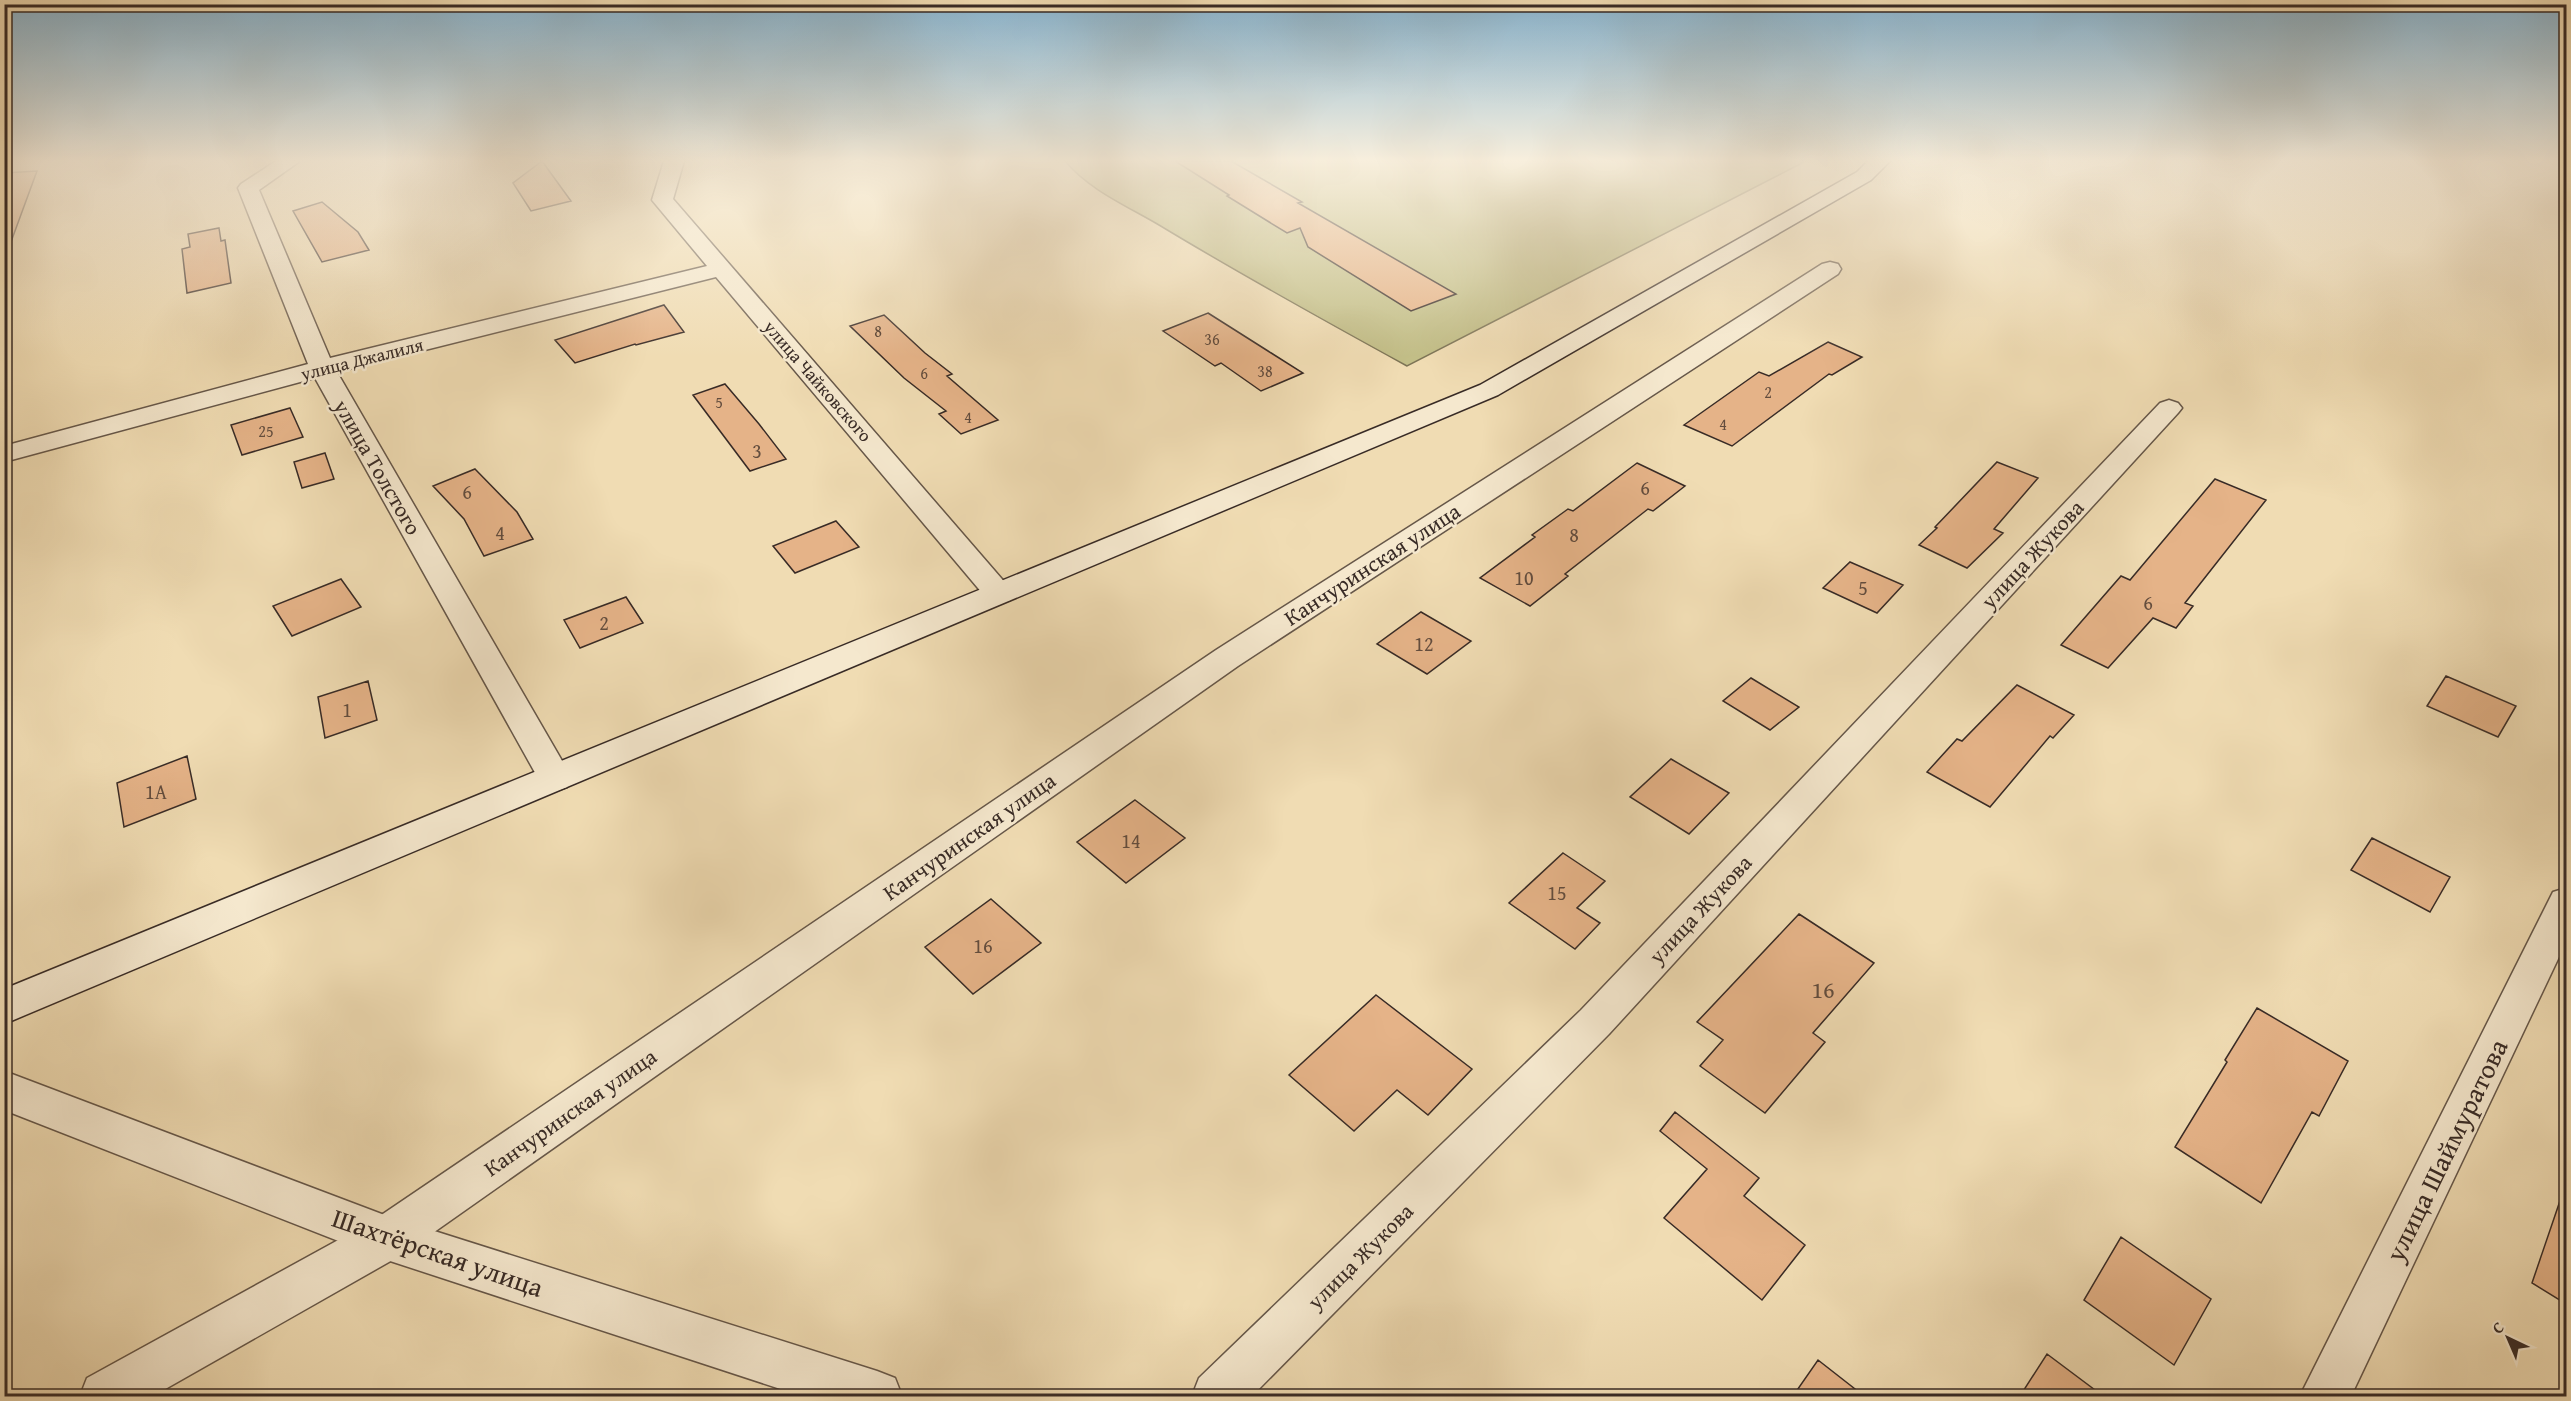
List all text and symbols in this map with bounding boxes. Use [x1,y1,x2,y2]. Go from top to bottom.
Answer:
street label: улица Чайковского [757,313,879,448]
house number: 8 [874,319,882,343]
house number: 36 [1204,327,1220,351]
street label: улица Джалиля [297,331,426,388]
house number: 38 [1257,359,1273,383]
house number: 6 [920,361,928,385]
house number: 2 [1764,380,1772,404]
house number: 5 [715,390,723,414]
street label: улица Толстого [326,392,430,541]
house number: 4 [964,405,972,429]
house number: 4 [1719,412,1727,436]
house number: 25 [258,419,274,443]
house number: 3 [752,436,762,465]
house number: 6 [1640,473,1650,502]
house number: 6 [462,477,472,506]
street label: улица Жукова [1972,492,2091,616]
street label: Канчуринская улица [1278,495,1467,633]
house number: 4 [495,518,505,547]
house number: 8 [1569,520,1579,549]
house number: 10 [1514,563,1534,592]
house number: 5 [1858,573,1868,602]
house number: 6 [2143,588,2153,617]
house number: 2 [599,608,609,637]
house number: 12 [1414,629,1434,658]
house number: 1 [342,695,352,724]
street label: Канчуринская улица [876,764,1062,908]
house number: 1А [145,777,167,806]
house number: 14 [1121,826,1141,855]
street label: улица Жукова [1640,847,1759,971]
house number: 15 [1547,878,1567,907]
house number: 16 [973,931,993,960]
house number: 16 [1811,972,1835,1007]
street label: улица Шаймуратова [2374,1032,2517,1269]
street label: Канчуринская улица [477,1040,663,1184]
street label: улица Жукова [1299,1195,1421,1317]
street label: Шахтёрская улица [327,1197,549,1307]
north arrow [2478,1308,2538,1368]
text: С [2486,1315,2509,1339]

